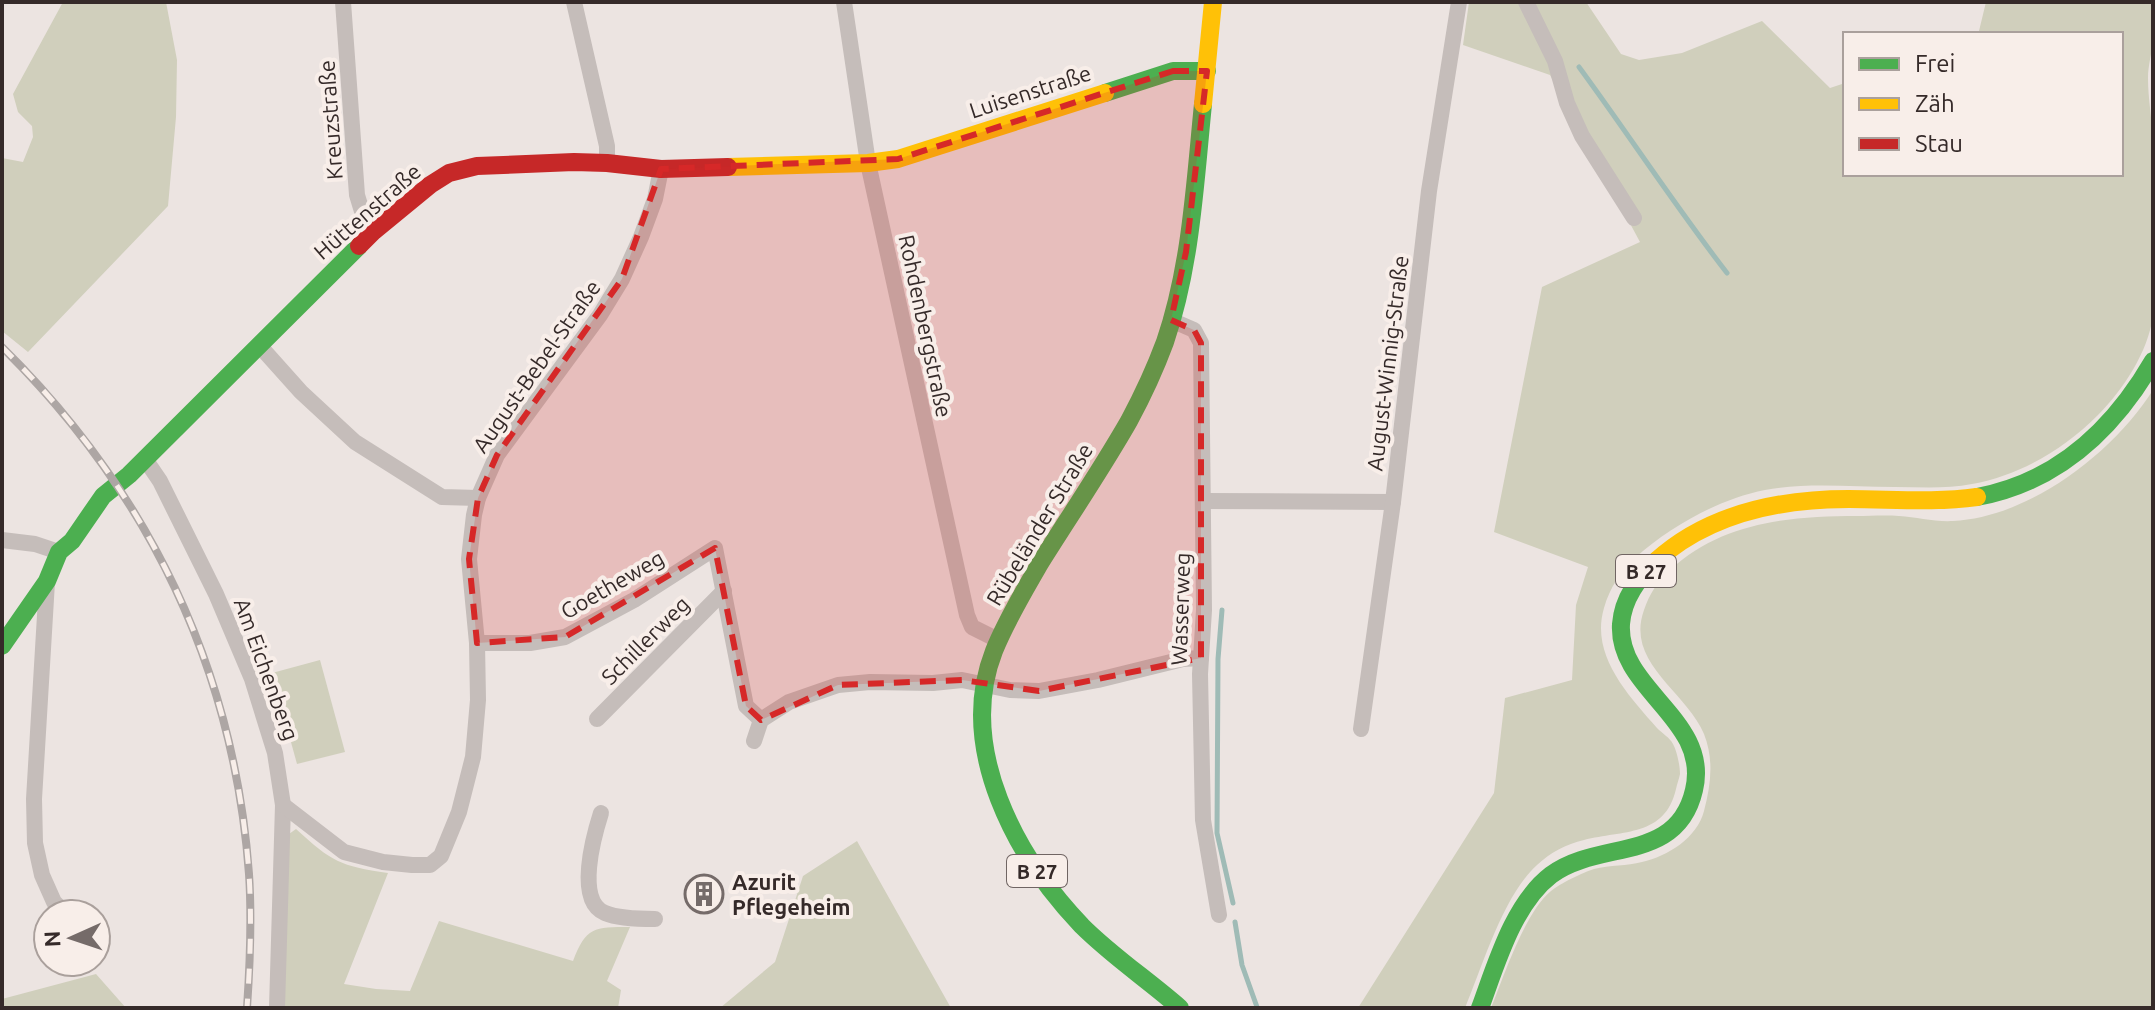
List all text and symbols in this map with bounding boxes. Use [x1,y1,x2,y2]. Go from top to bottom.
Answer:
legend [1843,32,2123,176]
text: Frei [1915,50,1955,77]
street label: Kreuzstraße [313,59,347,181]
street label: Luisenstraße [966,60,1094,122]
text: Zäh [1915,90,1955,117]
text: Stau [1915,130,1963,157]
street label: Hüttenstraße [309,158,425,264]
street label: Rohdenbergstraße [894,232,958,420]
street label: August-Winnig-Straße [1361,254,1413,472]
street label: August-Bebel-Straße [467,275,605,457]
street label: Rübeländer Straße [981,438,1097,610]
street label: Goetheweg [556,544,668,624]
street label: Wasserweg [1166,552,1194,666]
road number: B 27 [1616,555,1676,587]
street label: Schillerweg [596,591,694,689]
street label: Am Eichenberg [230,594,304,744]
road number: B 27 [1007,855,1067,887]
place label: Azurit Pflegeheim [732,869,851,919]
building icon: Azurit Pflegeheim [683,873,725,915]
north arrow [32,898,112,978]
text: N [39,930,64,948]

